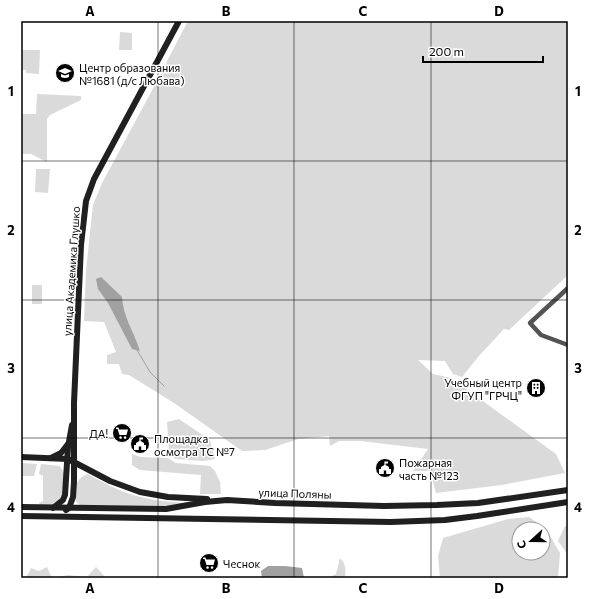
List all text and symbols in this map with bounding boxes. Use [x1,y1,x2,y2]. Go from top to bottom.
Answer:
text: A [85,3,95,19]
text: B [222,3,231,19]
text: C [359,3,368,19]
text: D [494,3,504,19]
scale bar [423,38,543,64]
text: 200 m [429,44,464,58]
place label: Центр образования №1681 (д/с Любава) [79,61,185,87]
school or university icon: Центр образования №1681 (д/с Любава) [54,62,76,84]
text: 1 [8,83,14,99]
text: 1 [575,83,581,99]
street label: улица Академика Глушко [60,205,82,336]
text: 2 [7,222,15,238]
text: 2 [574,222,582,238]
text: 3 [7,360,15,376]
text: 3 [574,360,582,376]
place label: Учебный центр ФГУП "ГРЧЦ" [444,376,522,402]
building icon: Учебный центр ФГУП "ГРЧЦ" [525,377,547,399]
supermarket icon: ДА! [111,422,133,444]
place label: ДА! [89,427,108,440]
place label: Площадка осмотра ТС №7 [154,432,235,458]
public building icon: Площадка осмотра ТС №7 [129,433,151,455]
place label: Пожарная часть №123 [399,456,459,482]
public building icon: Пожарная часть №123 [374,457,396,479]
street label: улица Поляны [258,485,332,501]
text: 4 [7,499,15,515]
text: 4 [574,499,582,515]
north arrow [511,521,551,561]
text: С [514,538,529,551]
supermarket icon: Чеснок [198,552,220,574]
place label: Чеснок [223,557,261,570]
text: A [85,580,95,596]
text: B [222,580,231,596]
text: C [359,580,368,596]
text: D [494,580,504,596]

